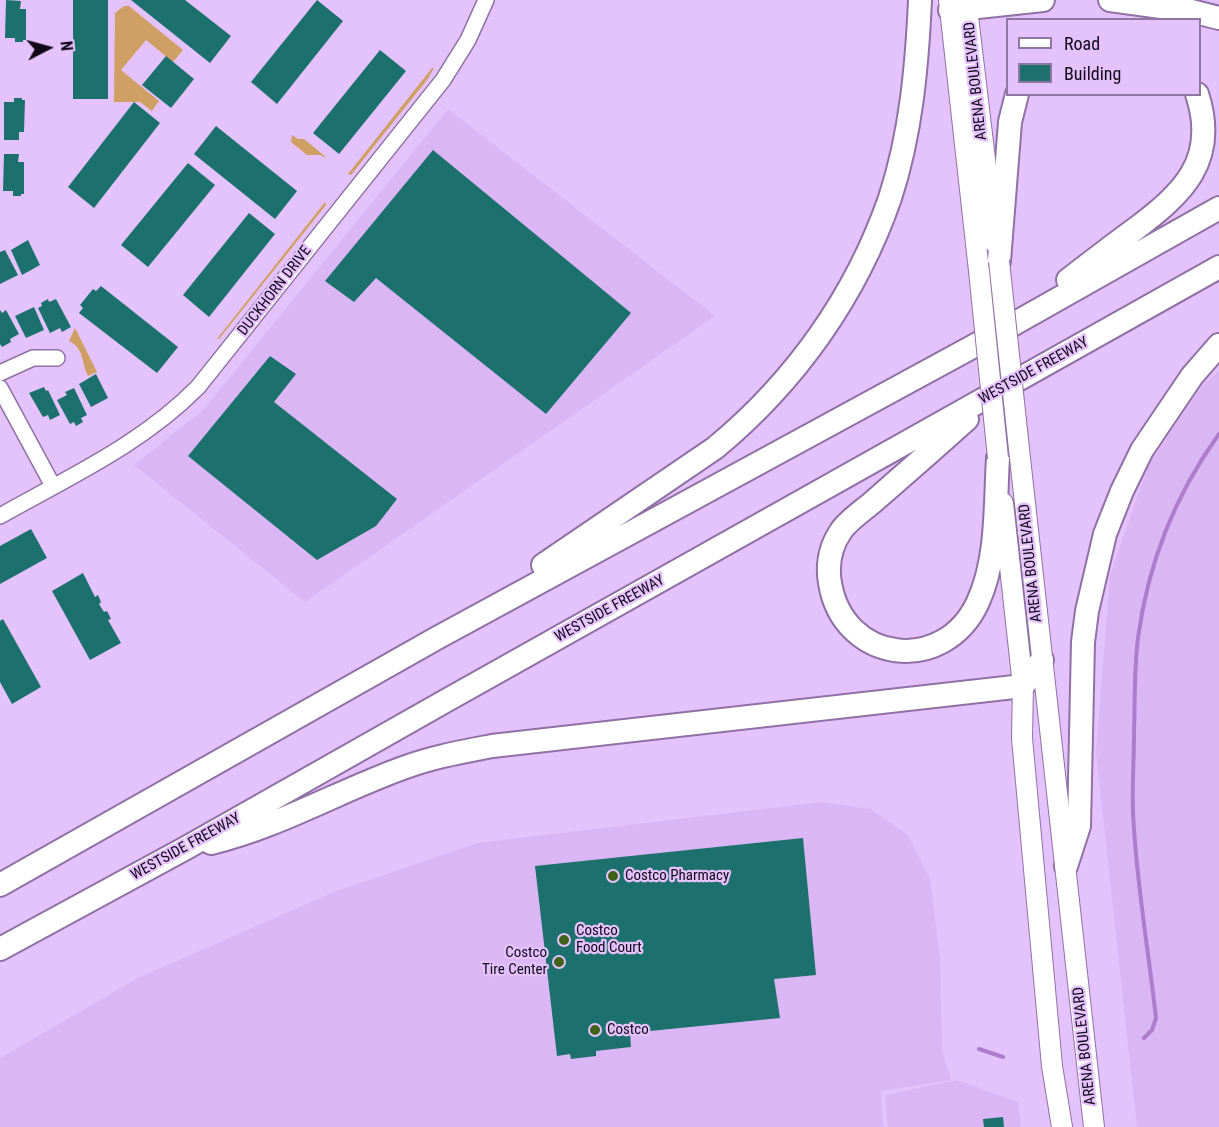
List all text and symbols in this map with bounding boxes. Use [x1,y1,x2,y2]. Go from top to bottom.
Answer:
north arrow [18,18,78,78]
legend [1006,18,1201,96]
street label: ARENA BOULEVARD [961,21,991,141]
text: Road [1064,33,1100,54]
text: N [56,40,76,52]
text: Building [1064,63,1121,84]
street label: DUCKHORN DRIVE [234,243,316,339]
street label: WESTSIDE FREEWAY [976,333,1092,409]
street label: ARENA BOULEVARD [1016,503,1046,623]
street label: WESTSIDE FREEWAY [552,571,668,647]
street label: WESTSIDE FREEWAY [128,809,244,885]
place label: Costco Pharmacy [625,867,729,885]
marker: Costco Pharmacy [606,869,620,883]
place label: Costco Food Court [576,922,642,957]
marker: Costco Food Court [557,933,571,947]
place label: Costco Tire Center [482,944,547,979]
marker: Costco Tire Center [552,955,566,969]
street label: ARENA BOULEVARD [1070,986,1100,1106]
place label: Costco [607,1021,649,1039]
marker: Costco [588,1023,602,1037]

